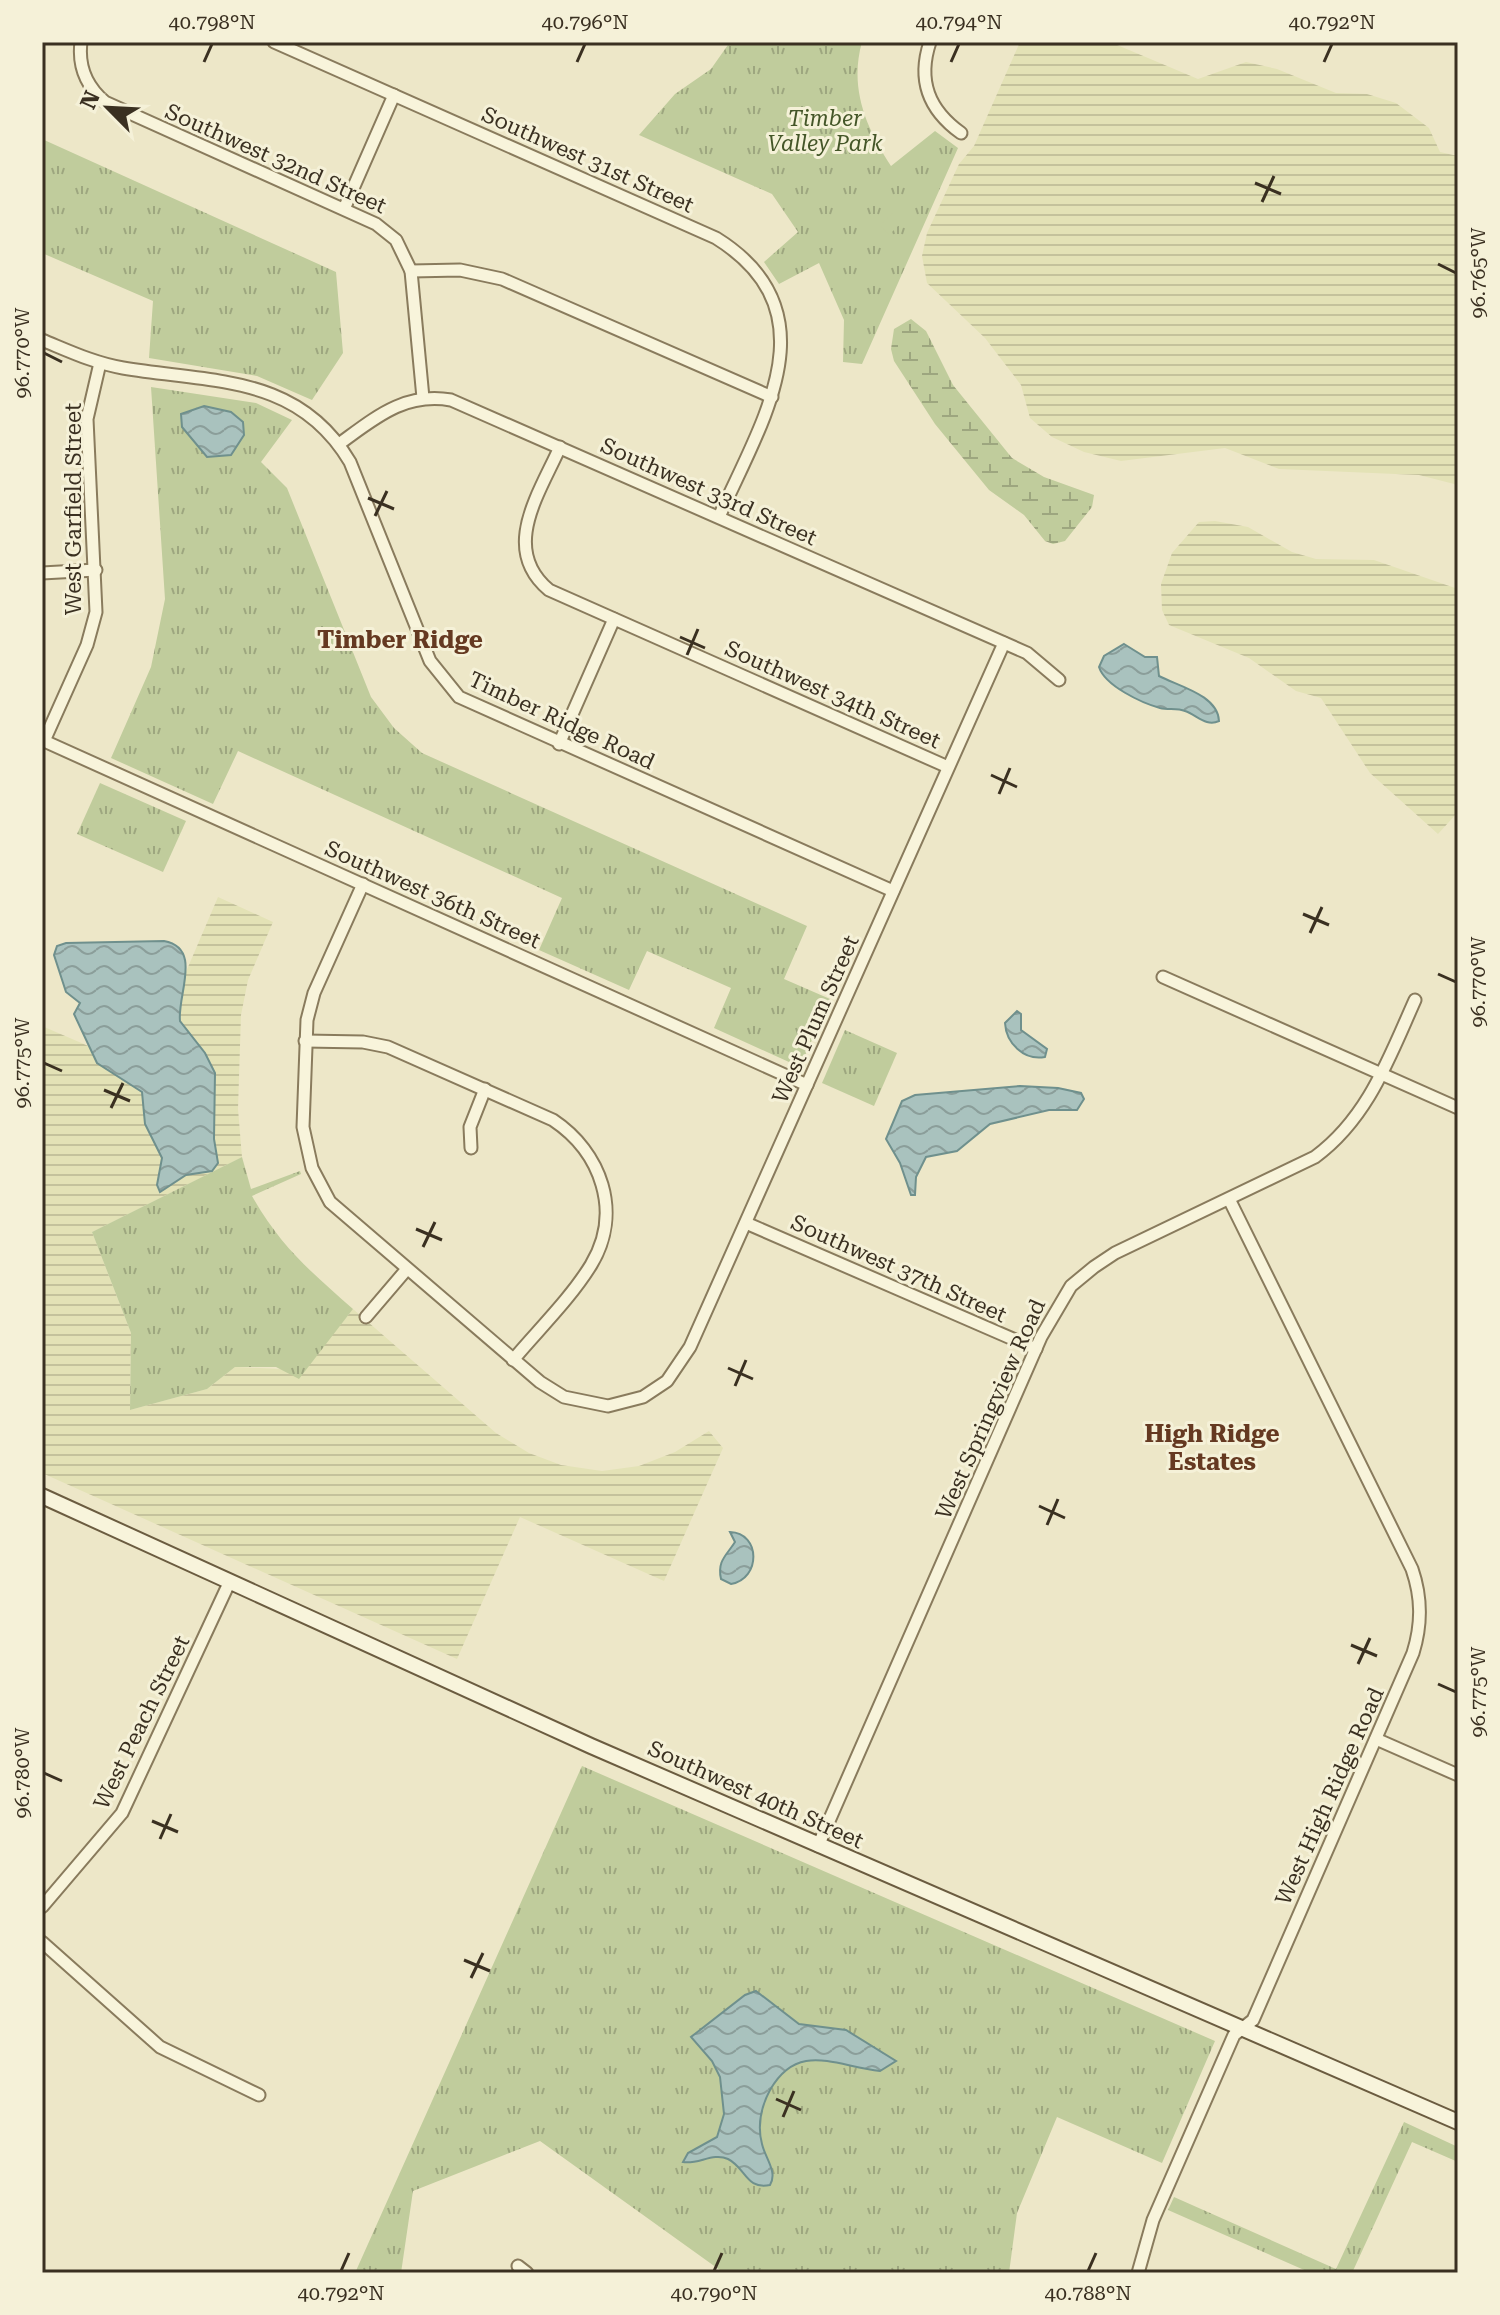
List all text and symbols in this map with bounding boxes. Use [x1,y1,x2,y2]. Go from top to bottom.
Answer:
text: 40.798°N [169,10,255,34]
text: 40.796°N [542,10,628,34]
text: 40.794°N [916,10,1002,34]
text: 40.792°N [1289,10,1375,34]
north arrow [68,68,148,148]
text: N [75,87,105,113]
street label: Southwest 32nd Street [161,98,390,219]
street label: Southwest 31st Street [478,101,698,218]
park label: Timber Valley Park [767,106,883,156]
text: 96.765°W [1466,227,1490,319]
text: 96.770°W [10,307,34,399]
street label: West Garfield Street [61,403,86,615]
street label: Southwest 33rd Street [597,432,821,550]
district label: Timber Ridge [317,626,483,654]
street label: Southwest 34th Street [721,636,944,753]
street label: Timber Ridge Road [465,666,659,775]
street label: Southwest 36th Street [321,836,544,953]
street label: West Plum Street [767,931,864,1107]
text: 96.770°W [1466,936,1490,1028]
text: 96.775°W [10,1017,34,1109]
street label: Southwest 37th Street [787,1210,1010,1327]
street label: West Springview Road [931,1295,1050,1523]
district label: High Ridge Estates [1144,1420,1280,1476]
street label: West Peach Street [89,1631,194,1813]
text: 96.775°W [1466,1646,1490,1738]
street label: West High Ridge Road [1270,1684,1389,1909]
text: 96.780°W [10,1727,34,1819]
street label: Southwest 40th Street [644,1736,867,1853]
text: 40.792°N [298,2281,384,2305]
text: 40.790°N [671,2281,757,2305]
text: 40.788°N [1045,2281,1131,2305]

